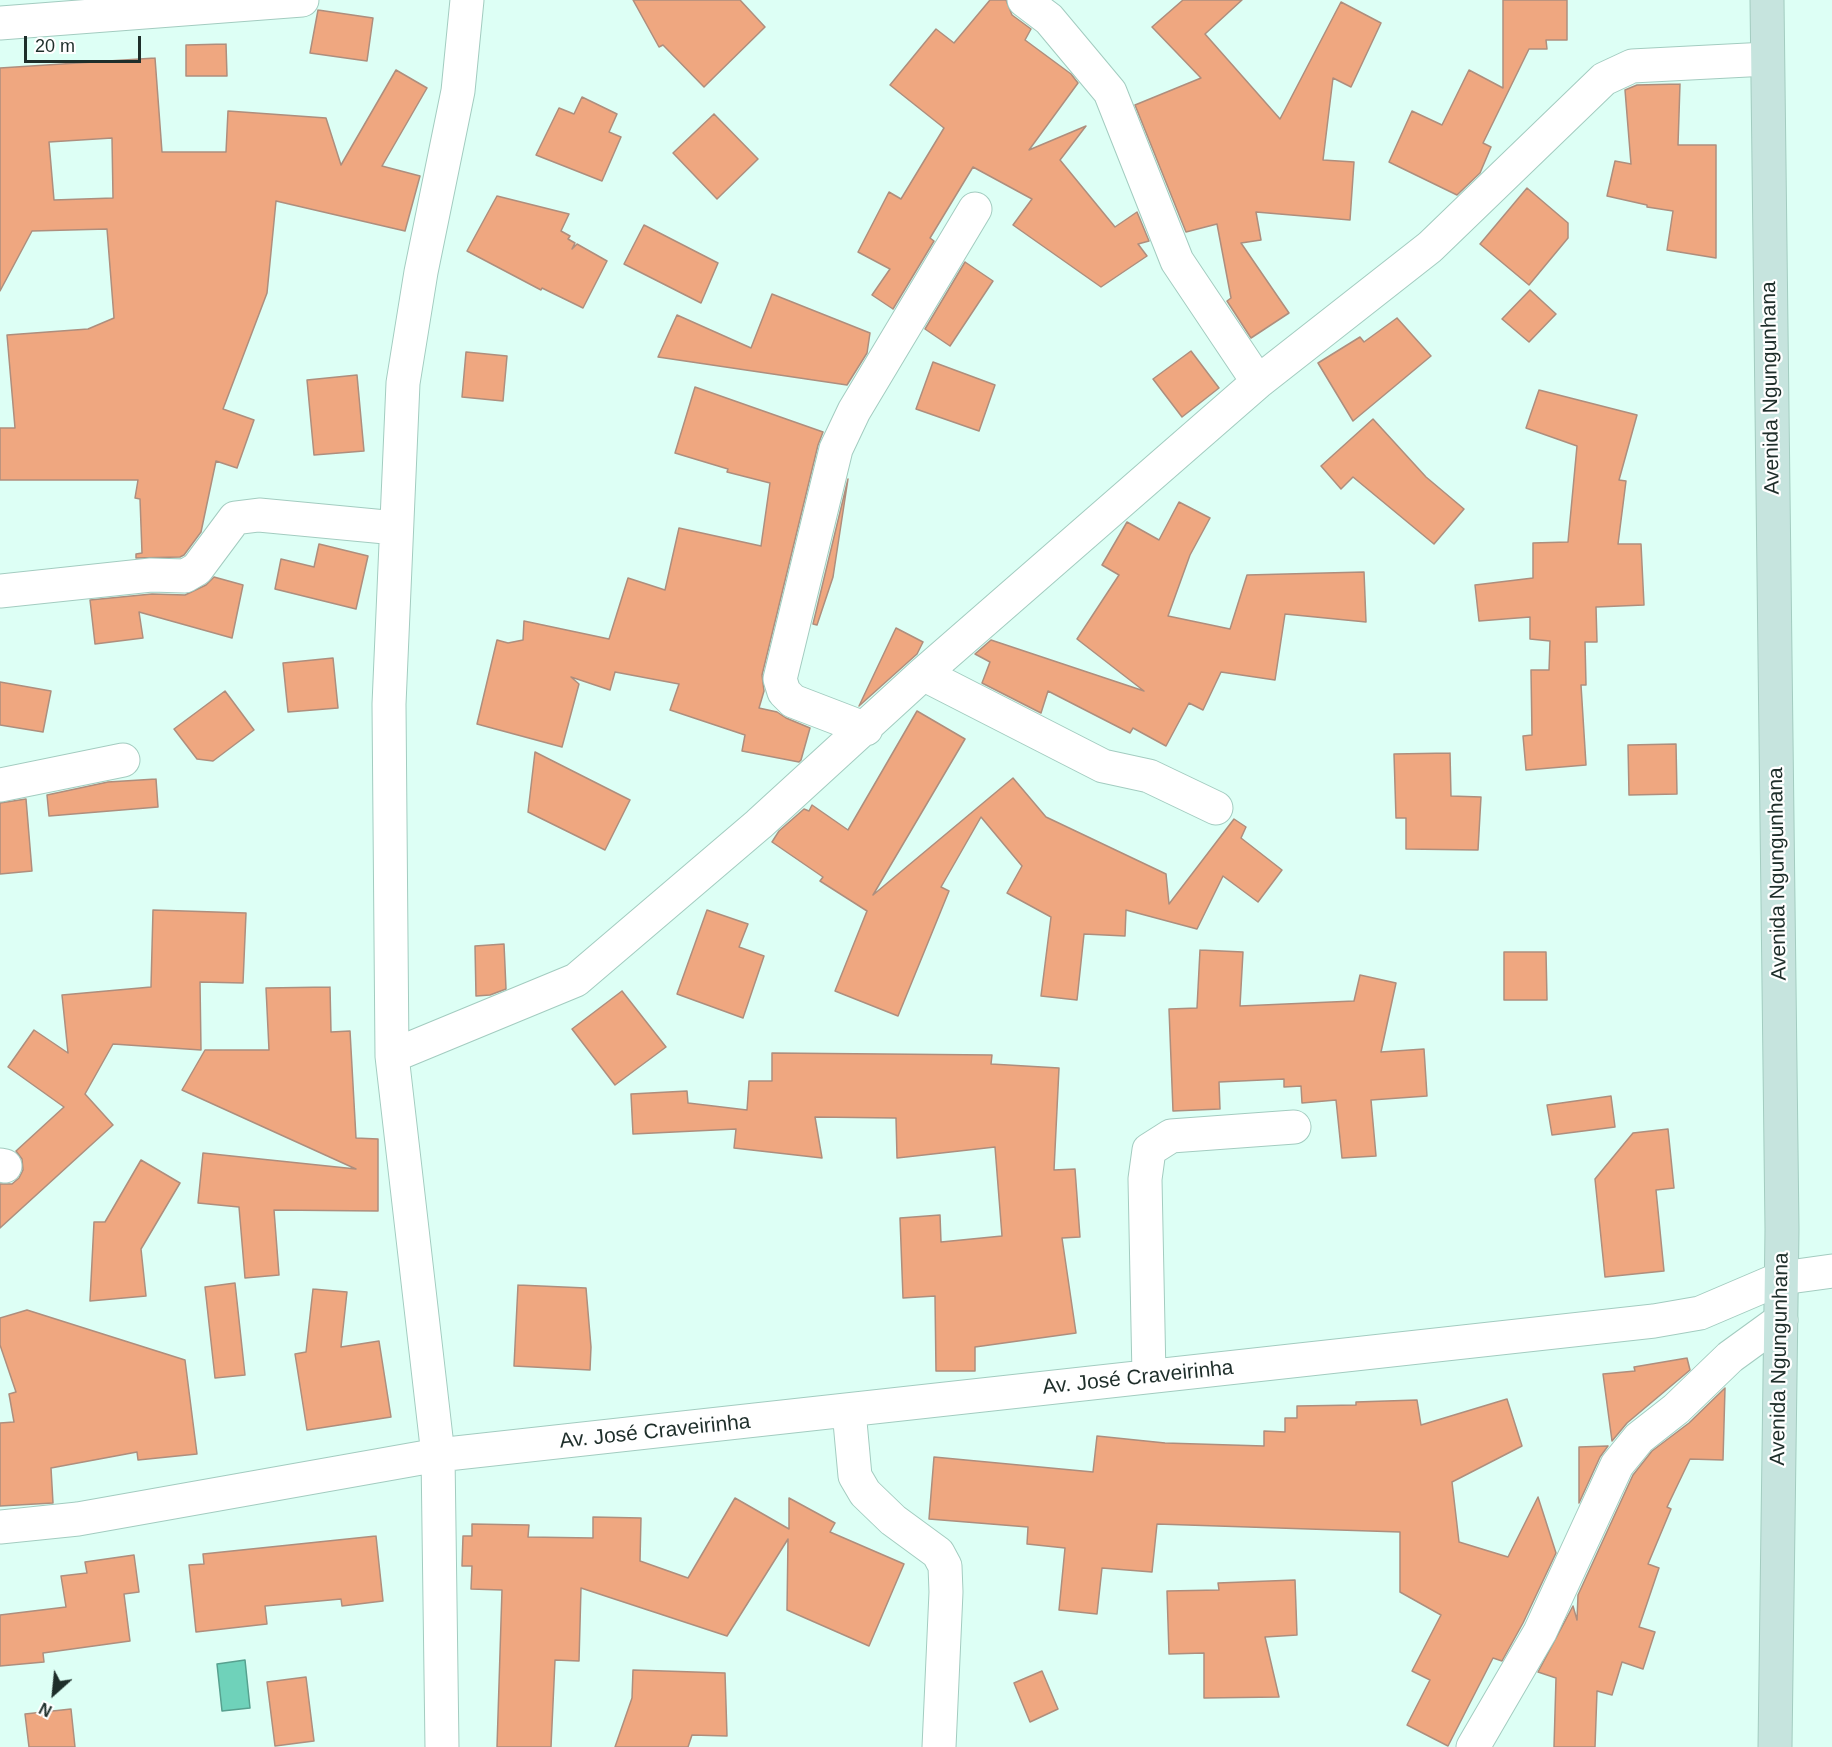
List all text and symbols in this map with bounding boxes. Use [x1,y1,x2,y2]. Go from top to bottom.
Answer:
scale bar [27,24,144,62]
text: 20 m [35,36,75,56]
street label: Avenida Ngungunhana [1757,281,1785,495]
street label: Avenida Ngungunhana [1764,767,1792,981]
street label: Avenida Ngungunhana [1766,1252,1794,1466]
street label: Av. José Craveirinha [1041,1355,1235,1401]
street label: Av. José Craveirinha [558,1409,752,1455]
north arrow [24,1663,84,1723]
text: N [37,1699,55,1720]

